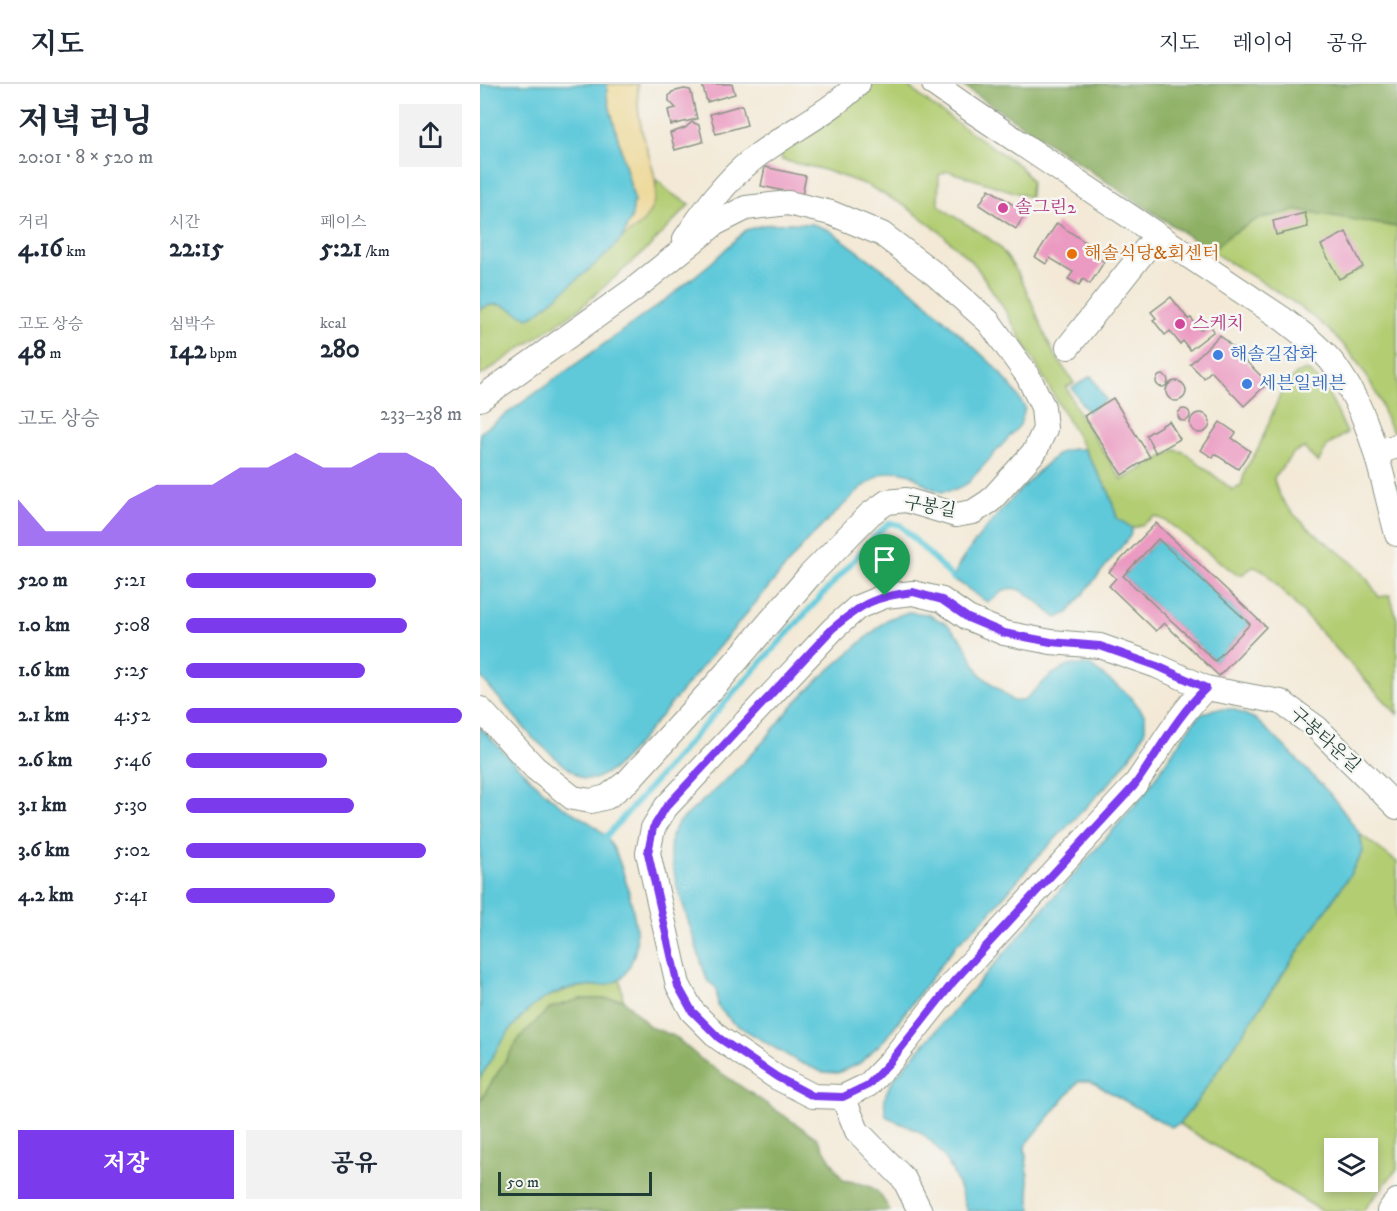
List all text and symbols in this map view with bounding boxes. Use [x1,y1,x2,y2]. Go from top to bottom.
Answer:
text: 지도 [30,27,84,62]
text: 지도 [1159,31,1200,57]
text: 레이어 [1233,31,1293,57]
text: 공유 [1326,31,1367,57]
text: 저녁 러닝 [18,102,153,143]
button: share [399,104,462,167]
text: 20:01 · 8 × 520 m [18,145,153,170]
place label: 솔그린2 [1015,197,1076,219]
marker: 솔그린2 [996,201,1010,215]
text: 거리 [18,212,49,232]
text: 시간 [169,212,200,232]
text: 페이스 [320,212,366,232]
text: 4.16 [18,232,63,265]
text: 22:15 [169,232,224,265]
text: 5:21 [320,232,362,265]
text: km [63,241,86,261]
text: /km [362,241,390,261]
place label: 해솔식당&회센터 [1084,243,1220,265]
marker: 해솔식당&회센터 [1065,247,1079,261]
text: kcal [320,313,346,333]
place label: 스케치 [1192,313,1244,335]
text: 고도 상승 [18,314,83,334]
text: 심박수 [169,314,215,334]
marker: 스케치 [1173,317,1187,331]
text: 280 [320,333,360,366]
text: 48 [18,334,46,367]
text: 142 [169,334,206,367]
text: m [46,343,61,363]
text: bpm [206,343,237,363]
place label: 해솔길잡화 [1230,344,1318,366]
marker: 해솔길잡화 [1211,348,1225,362]
place label: 세븐일레븐 [1259,373,1347,395]
marker: 세븐일레븐 [1240,377,1254,391]
text: 233–238 m [380,402,462,427]
text: 고도 상승 [18,407,100,432]
street label: 구봉길 [902,492,958,522]
pin [859,534,910,596]
icon: arrive [868,543,901,576]
text: 520 m [18,568,68,593]
text: 5:21 [114,568,146,593]
text: 1.0 km [18,613,70,638]
text: 5:08 [114,613,150,638]
text: 1.6 km [18,658,70,683]
text: 5:25 [114,658,149,683]
text: 2.1 km [18,703,69,728]
text: 4:52 [114,703,151,728]
street label: 구봉타운길 [1285,703,1365,777]
text: 2.6 km [18,748,73,773]
text: 5:46 [114,748,151,773]
text: 3.1 km [18,793,67,818]
text: 5:30 [114,793,147,818]
text: 3.6 km [18,838,70,863]
text: 5:02 [114,838,150,863]
text: 4.2 km [18,883,74,908]
text: 5:41 [114,883,148,908]
button: 저장 [18,1130,234,1199]
button: 공유 [246,1130,462,1199]
map controls [1324,1138,1378,1192]
button: layers [1324,1138,1378,1192]
scale bar [498,1169,652,1196]
text: 50 m [507,1172,539,1192]

